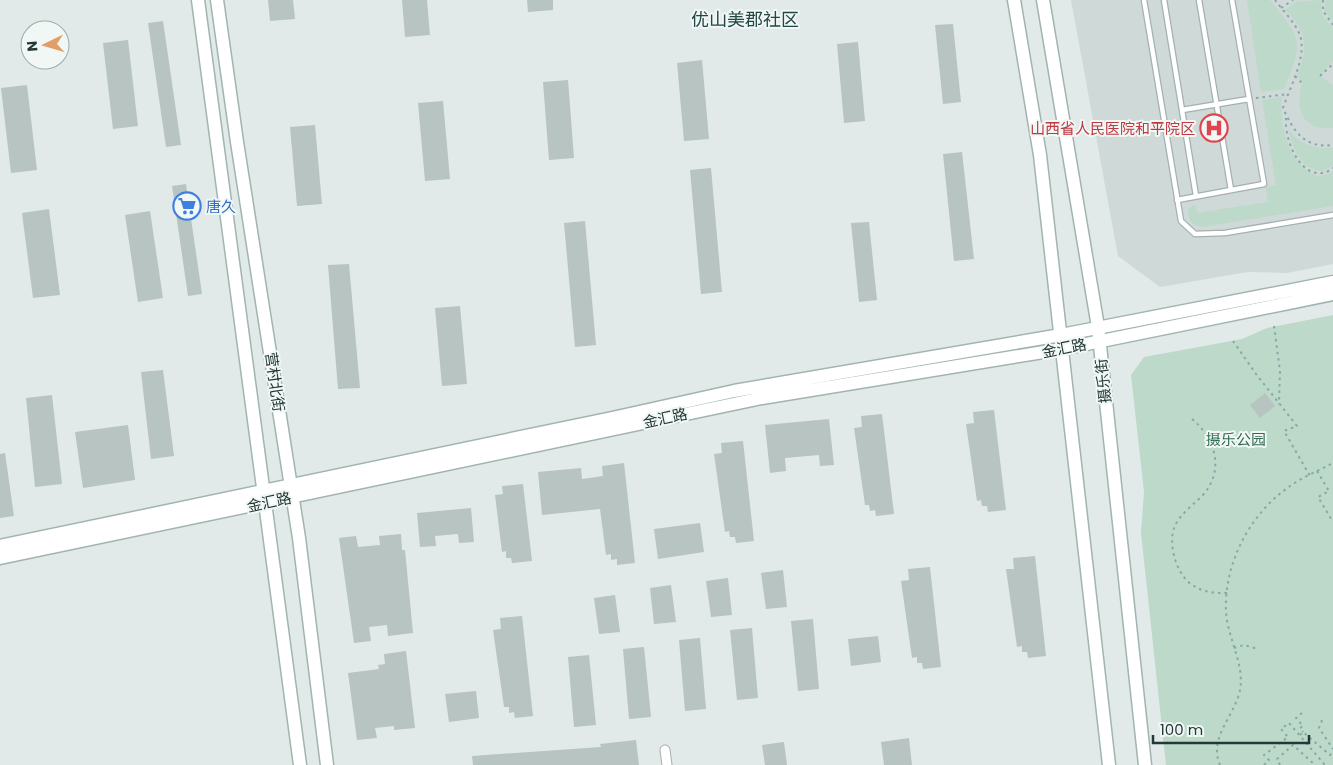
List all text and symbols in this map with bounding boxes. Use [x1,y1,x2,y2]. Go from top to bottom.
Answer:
district label: 优山美郡社区 [691,7,799,32]
north arrow [20,20,70,70]
text: N [22,40,42,52]
hospital icon: 山西省人民医院和平院区 [1199,113,1229,143]
place label: 山西省人民医院和平院区 [1030,118,1195,139]
supermarket icon: 唐久 [172,191,202,221]
place label: 唐久 [206,196,236,217]
street label: 金汇路 [1040,333,1088,363]
street label: 营村北街 [260,351,290,413]
street label: 摄乐街 [1090,358,1116,404]
street label: 金汇路 [641,403,689,433]
park label: 摄乐公园 [1206,429,1266,450]
street label: 金汇路 [245,487,293,517]
scale bar [1153,712,1309,744]
text: 100 m [1160,719,1203,740]

